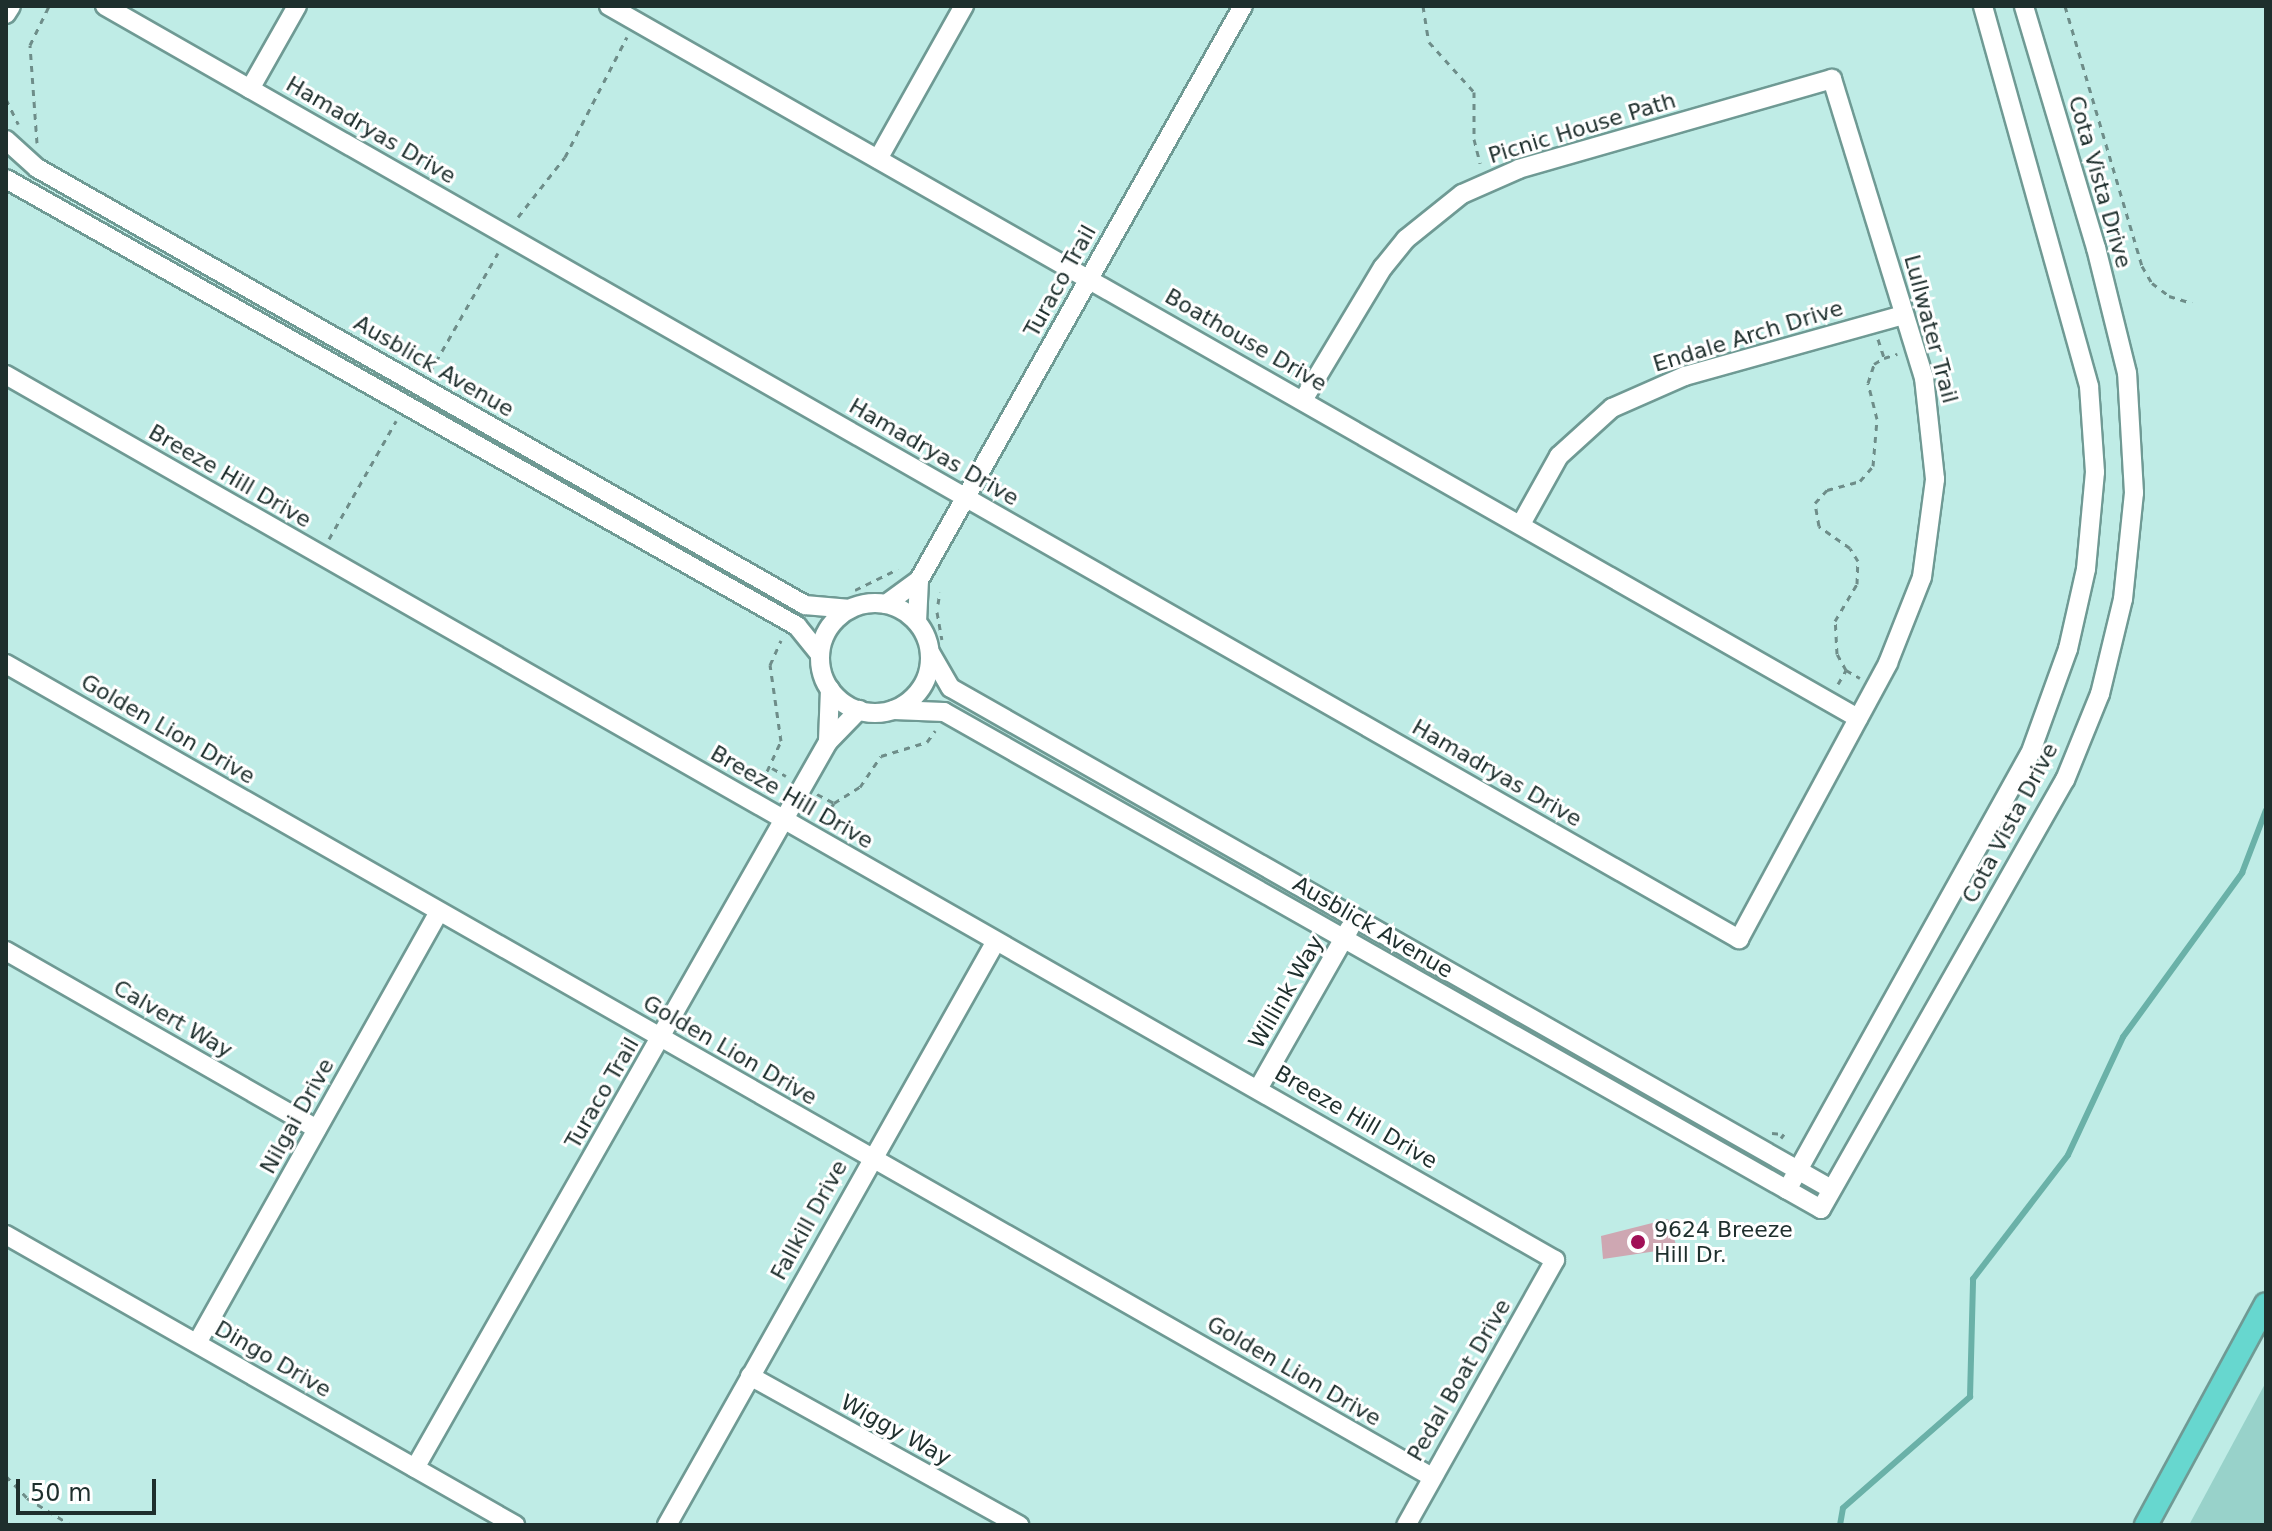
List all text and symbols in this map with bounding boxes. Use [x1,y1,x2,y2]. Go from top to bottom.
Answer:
street label: Hamadryas Drive [281,71,461,189]
street label: Picnic House Path [1485,87,1679,169]
street label: Cota Vista Drive [2063,93,2137,271]
street label: Turaco Trail [1018,220,1102,342]
street label: Lullwater Trail [1898,252,1964,406]
street label: Boathouse Drive [1160,283,1332,397]
street label: Endale Arch Drive [1650,295,1846,377]
street label: Ausblick Avenue [349,310,519,422]
street label: Hamadryas Drive [844,393,1024,511]
street label: Breeze Hill Drive [144,419,316,533]
street label: Golden Lion Drive [76,668,260,790]
street label: Hamadryas Drive [1407,714,1587,832]
street label: Cota Vista Drive [1957,738,2063,908]
street label: Breeze Hill Drive [706,740,878,854]
street label: Ausblick Avenue [1288,871,1458,983]
street label: Willink Way [1243,931,1329,1053]
street label: Calvert Way [109,974,237,1064]
street label: Golden Lion Drive [638,989,822,1111]
street label: Turaco Trail [560,1033,644,1153]
street label: Nilgai Drive [254,1054,340,1178]
street label: Breeze Hill Drive [1270,1060,1442,1174]
street label: Fallkill Drive [765,1155,853,1285]
place label: 9624 Breeze Hill Dr. [1654,1216,1793,1268]
marker: 9624 Breeze Hill Dr. [1629,1233,1647,1251]
street label: Pedal Boat Drive [1402,1294,1516,1466]
street label: Golden Lion Drive [1202,1310,1386,1432]
street label: Dingo Drive [210,1315,336,1403]
street label: Wiggy Way [836,1389,956,1471]
scale bar [20,1463,160,1513]
text: 50 m [30,1479,92,1507]

